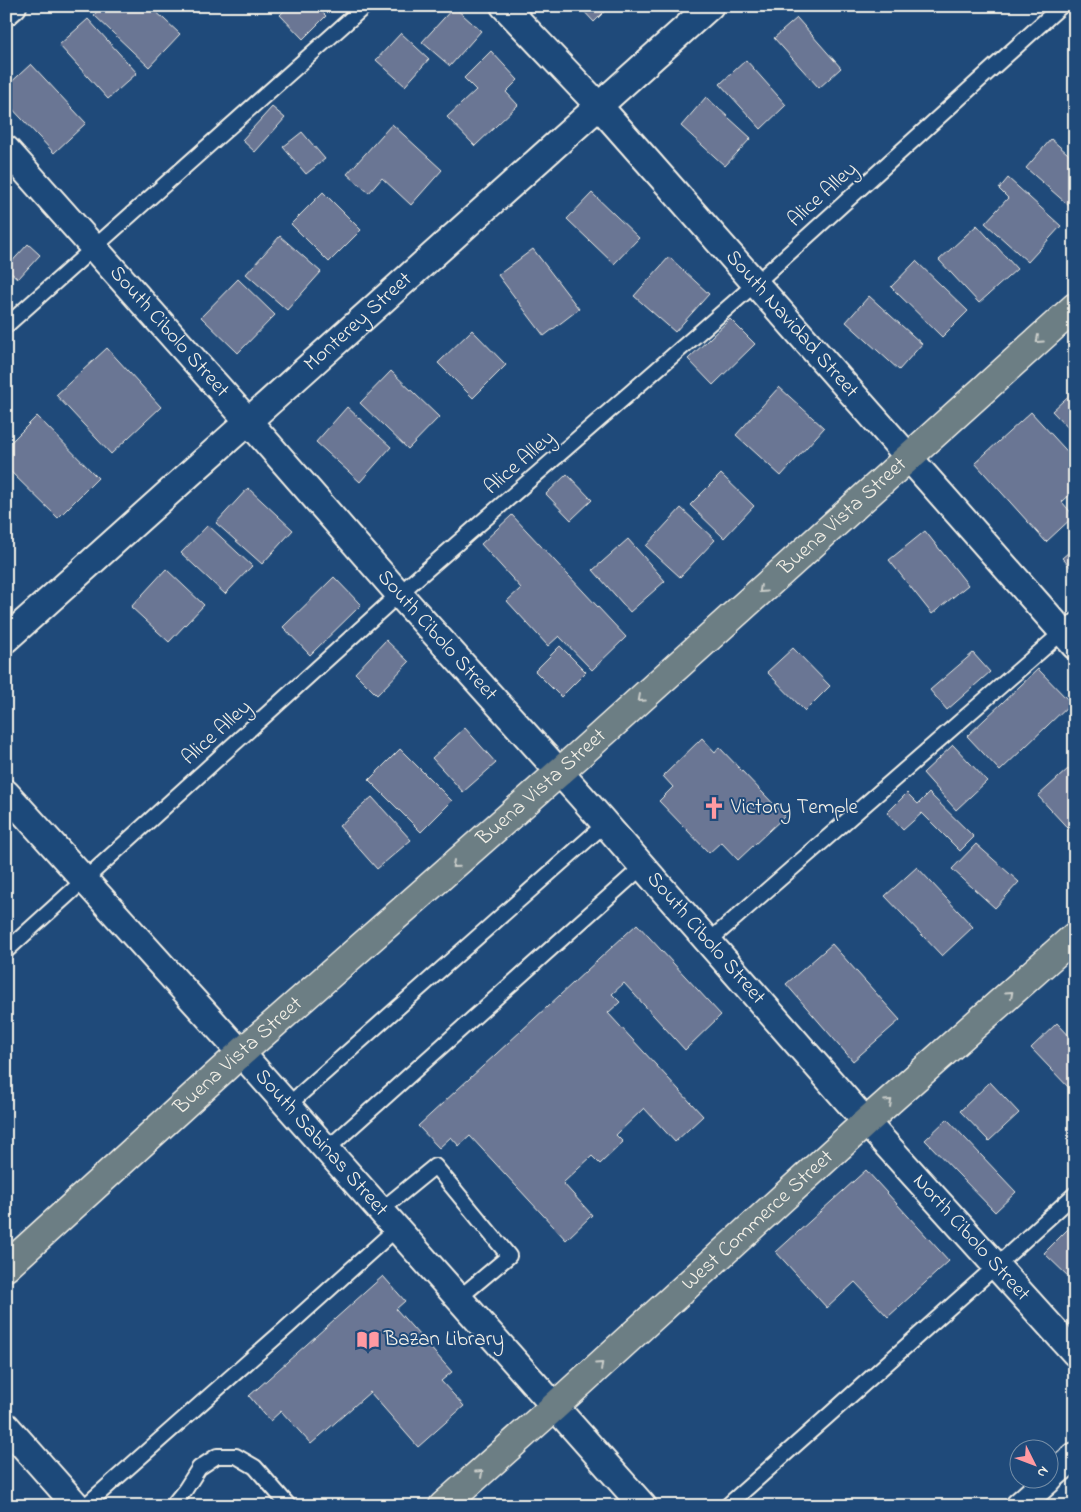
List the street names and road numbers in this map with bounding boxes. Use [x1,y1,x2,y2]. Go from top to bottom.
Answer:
street label: Alice Alley [781,155,866,236]
street label: South Navidad Street [718,243,865,405]
street label: South Cibolo Street [102,259,236,405]
street label: Monterey Street [298,265,419,379]
street label: Alice Alley [478,424,563,504]
street label: Buena Vista Street [771,450,914,584]
street label: South Cibolo Street [369,563,504,708]
street label: Alice Alley [175,693,260,774]
street label: Buena Vista Street [470,722,613,854]
street label: South Cibolo Street [639,865,772,1012]
street label: Buena Vista Street [167,990,310,1123]
street label: South Sabinas Street [247,1063,395,1224]
street label: West Commerce Street [675,1143,841,1298]
street label: North Cibolo Street [905,1167,1037,1309]

